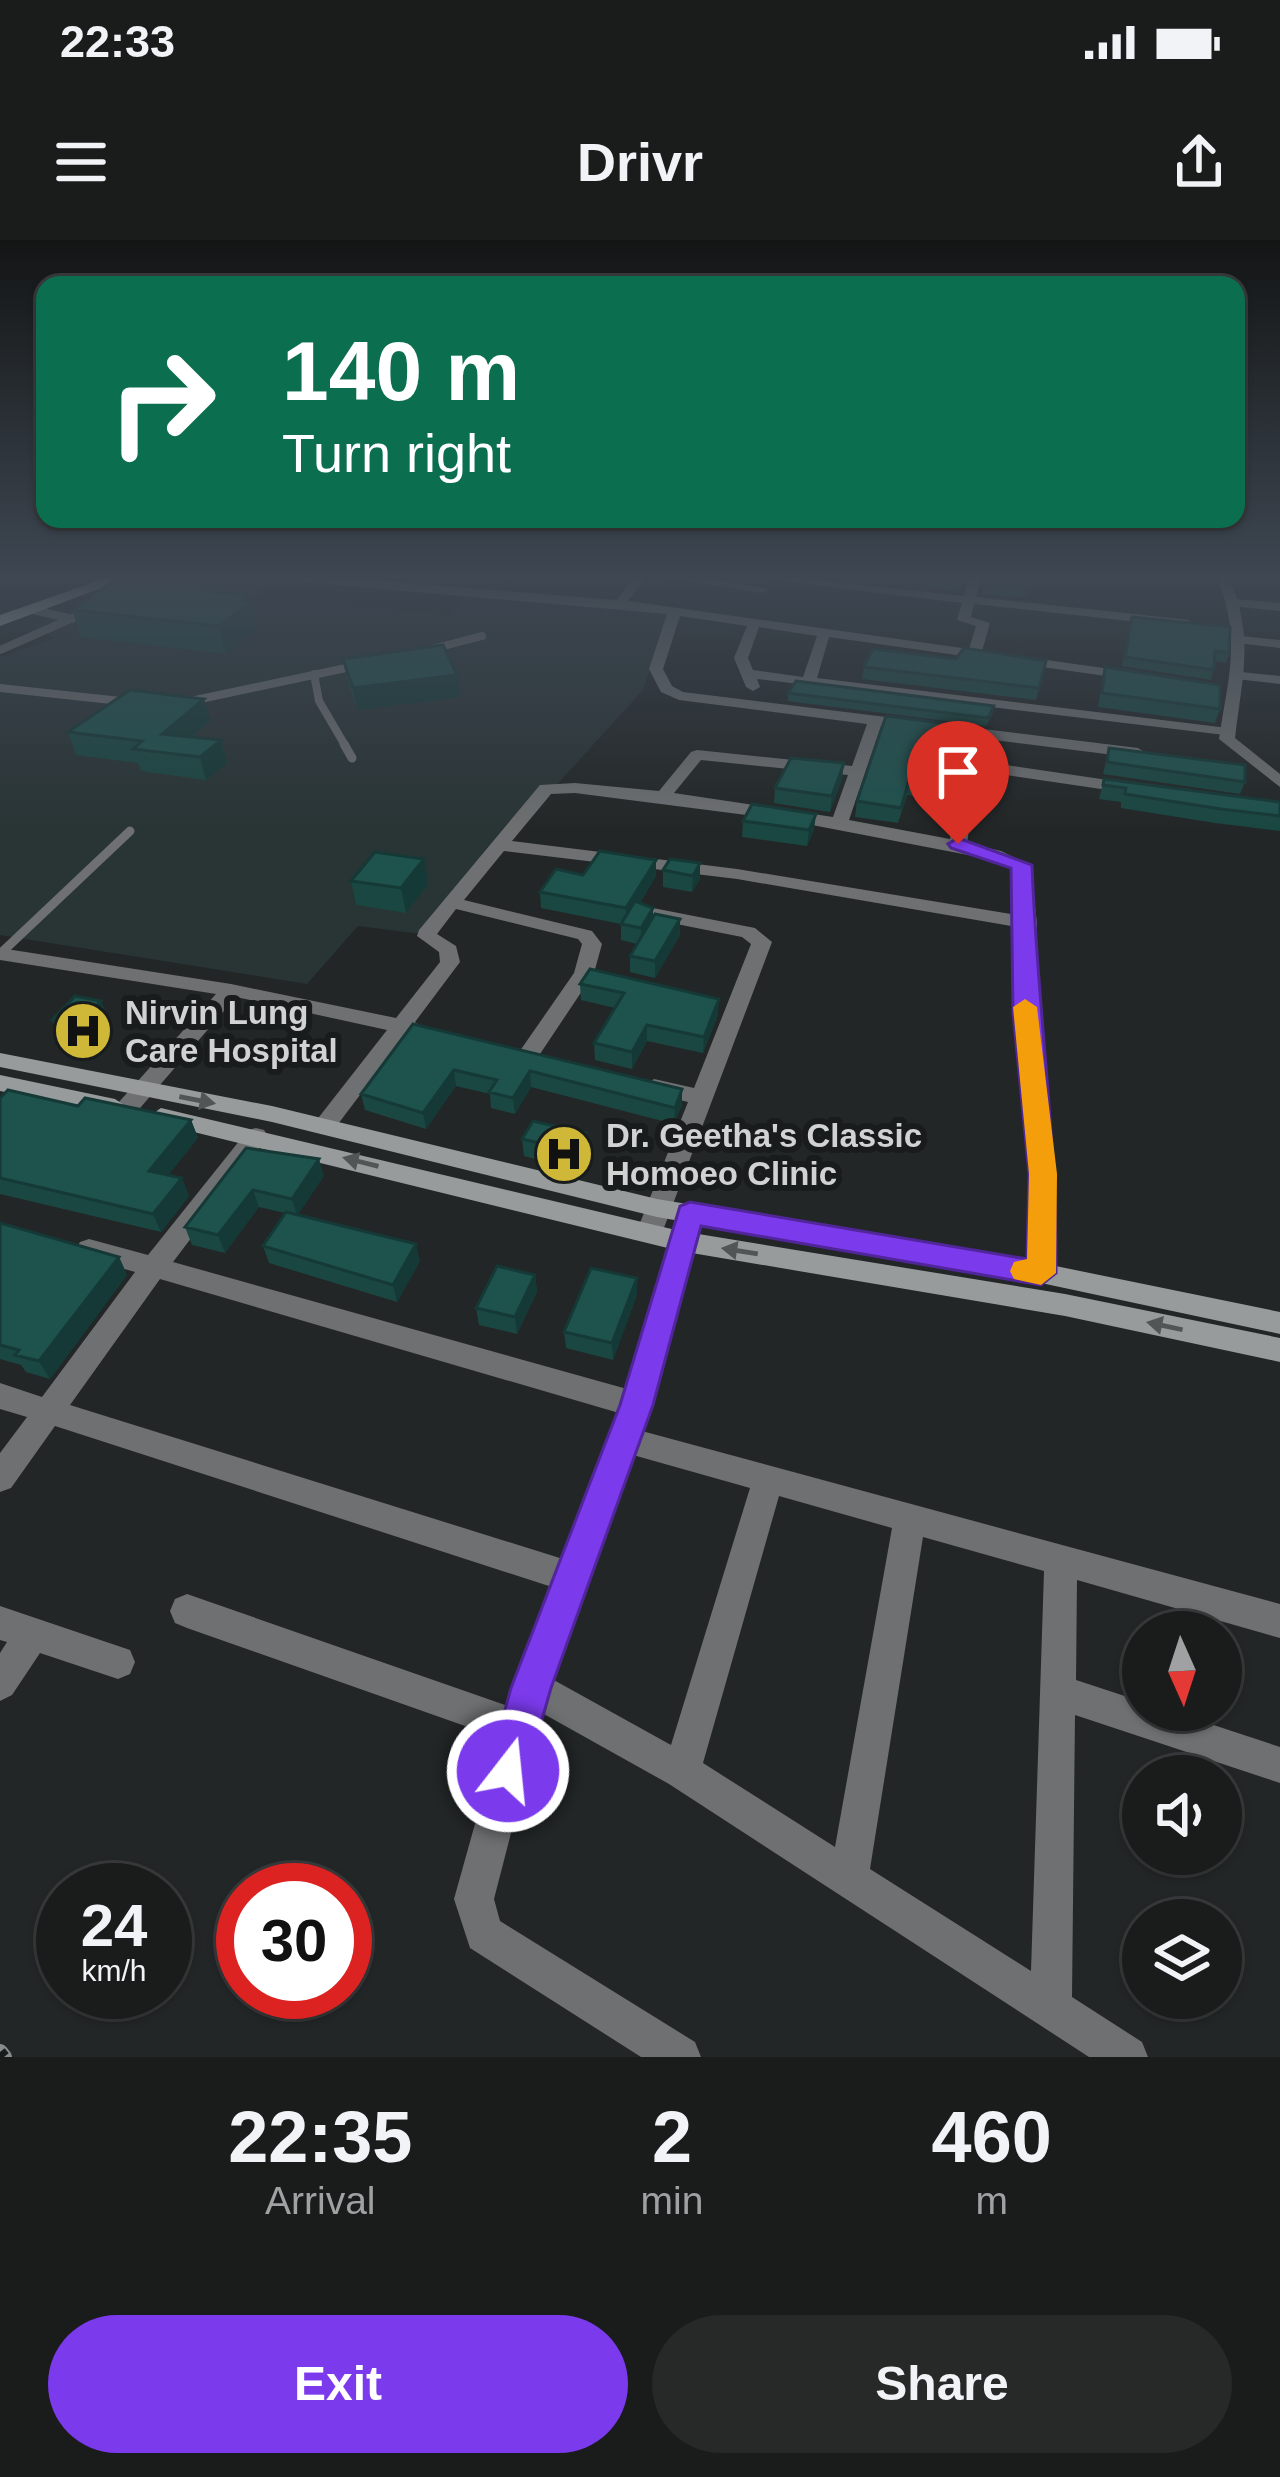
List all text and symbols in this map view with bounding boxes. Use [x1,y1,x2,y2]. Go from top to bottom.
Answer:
text: 22:33 [60,16,175,67]
icon: menu [48,129,114,195]
icon: share [1166,129,1232,195]
text: Drivr [577,132,703,192]
icon: right [84,324,240,480]
text: 140 m [282,324,520,418]
text: Turn right [282,423,511,483]
pin [907,721,1009,844]
icon: arrive [925,739,991,805]
place label: Nirvin Lung Care Hospital [125,994,338,1069]
hospital icon: Nirvin Lung Care Hospital [52,1000,114,1062]
one-way arrow [179,1091,216,1110]
place label: Dr. Geetha's Classic Homoeo Clinic [606,1117,922,1192]
hospital icon: Dr. Geetha's Classic Homoeo Clinic [533,1123,595,1185]
one-way arrow [342,1152,379,1171]
one-way arrow [721,1241,758,1260]
one-way arrow [1146,1316,1184,1335]
north arrow [1122,1611,1242,1731]
map controls [1122,1611,1242,2019]
position arrow [445,1708,571,1834]
button: sound [1122,1755,1242,1875]
speed limit sign: 30 [216,1863,372,2019]
text: 24 [81,1892,147,1959]
button: layers [1122,1899,1242,2019]
text: km/h [81,1954,147,1987]
text: 22:35 [228,2097,412,2177]
text: 2 [652,2097,692,2177]
text: 460 [932,2097,1052,2177]
text: Arrival [265,2179,376,2222]
text: min [641,2179,703,2222]
text: m [975,2179,1008,2222]
button: Exit [48,2315,628,2453]
button: Share [652,2315,1232,2453]

